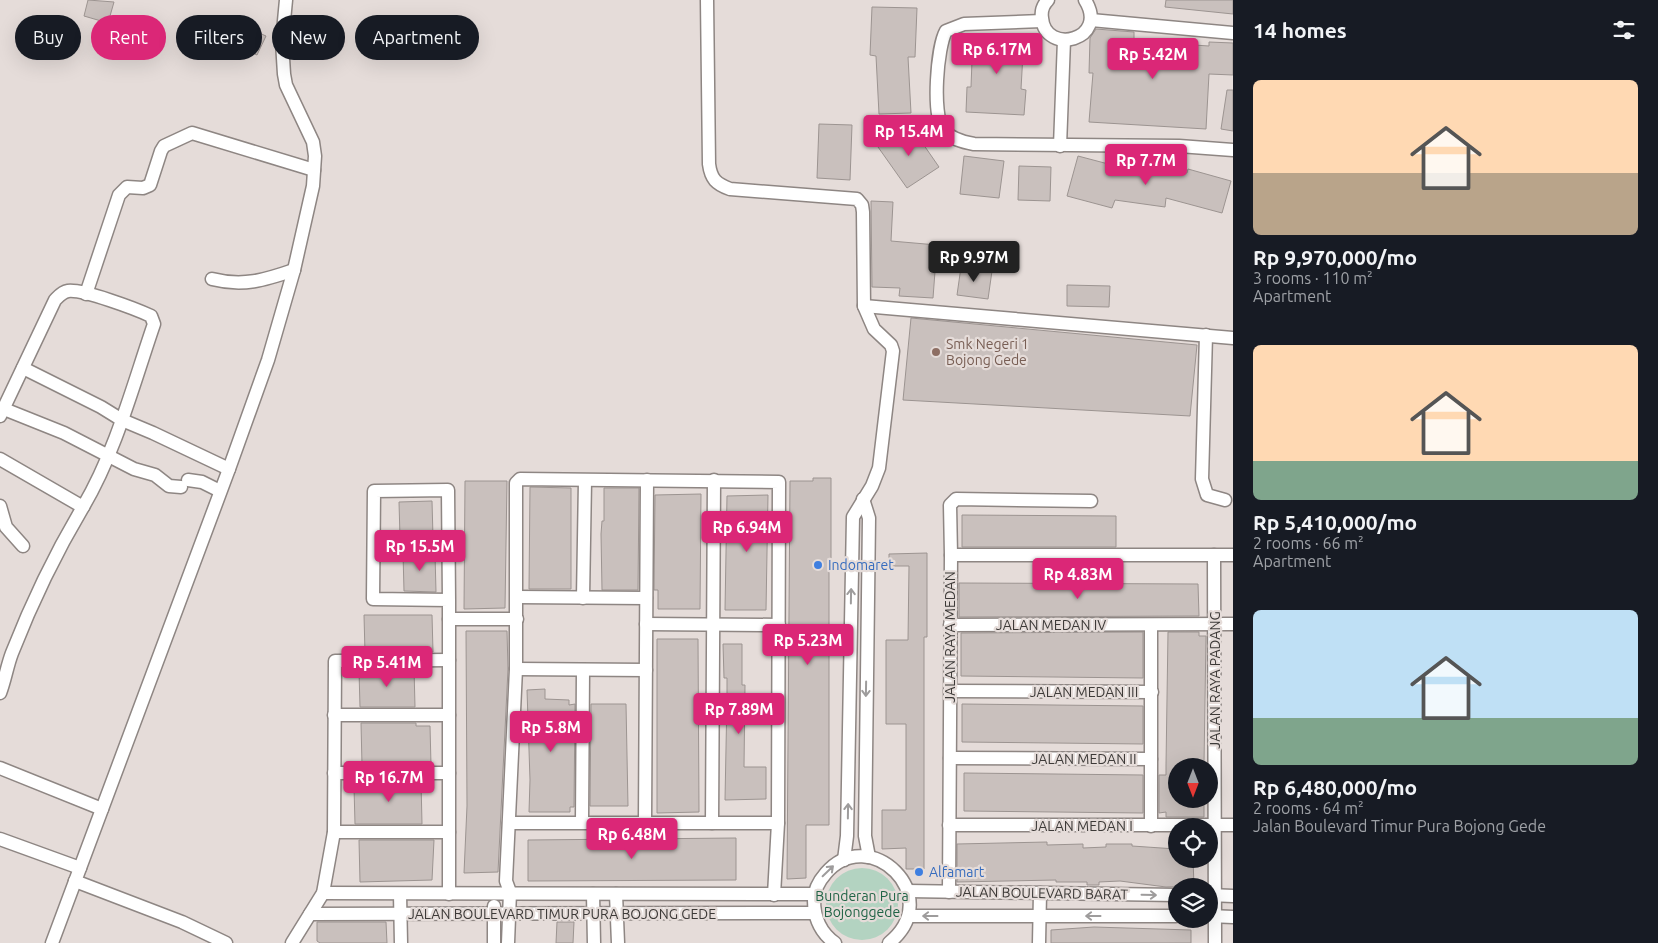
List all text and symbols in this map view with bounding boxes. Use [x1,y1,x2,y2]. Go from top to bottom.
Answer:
chip: Buy [15,15,81,60]
chip: Rent [91,15,166,60]
chip: Filters [176,15,262,60]
chip: New [272,15,345,60]
chip: Apartment [355,15,479,60]
icon: filters [1610,16,1638,44]
text: 14 homes [1253,18,1347,42]
pin: Rp 6.17M [945,32,1049,75]
pin: Rp 5.42M [1101,38,1205,80]
text: Rp 6.17M [962,40,1032,58]
text: Rp 5.42M [1118,45,1188,63]
icon: home [1401,113,1491,203]
pin: Rp 15.4M [857,114,961,157]
text: Rp 15.4M [874,122,944,140]
pin: Rp 7.7M [1100,144,1192,186]
text: Rp 7.7M [1116,151,1176,169]
pin: Rp 9.97M [922,240,1026,283]
text: Rp 9,970,000/mo [1253,245,1417,269]
text: Rp 9.97M [939,248,1009,266]
text: 3 rooms · 110 m² [1253,269,1373,287]
text: Apartment [1253,287,1331,305]
place label: Smk Negeri 1 Bojong Gede [946,336,1029,368]
marker: Smk Negeri 1 Bojong Gede [930,346,942,358]
icon: home [1401,378,1491,468]
pin: Rp 6.94M [695,510,799,553]
text: Rp 5,410,000/mo [1253,510,1417,534]
text: Rp 6.94M [712,518,782,536]
pin: Rp 15.5M [368,530,472,572]
text: 2 rooms · 66 m² [1253,534,1364,552]
text: Rp 15.5M [385,537,455,555]
text: Apartment [1253,552,1331,570]
place label: Indomaret [828,557,894,573]
pin: Rp 4.83M [1026,558,1130,600]
marker: Indomaret [812,559,824,571]
text: Rp 4.83M [1043,565,1113,583]
street label: JALAN RAYA MEDAN [942,571,958,703]
one-way arrow [847,588,856,604]
street label: JALAN RAYA PADANG [1207,611,1223,749]
street label: JALAN MEDAN IV [996,617,1106,633]
pin: Rp 5.23M [756,624,860,666]
text: Rp 5.23M [773,631,843,649]
icon: home [1401,643,1491,733]
pin: Rp 5.41M [335,646,439,688]
text: Rp 5.41M [352,653,422,671]
one-way arrow [862,681,871,697]
street label: JALAN MEDAN III [1030,684,1138,700]
pin: Rp 7.89M [687,692,791,735]
text: Rp 7.89M [704,700,774,718]
pin: Rp 5.8M [505,710,597,753]
text: Rp 5.8M [521,718,581,736]
street label: JALAN MEDAN II [1031,751,1137,767]
north arrow [1168,758,1218,808]
map controls [1168,758,1218,928]
pin: Rp 16.7M [337,760,441,803]
text: Rp 16.7M [354,768,424,786]
text: Rp 6,480,000/mo [1253,775,1417,799]
text: 2 rooms · 64 m² [1253,799,1364,817]
one-way arrow [843,803,852,819]
text: Jalan Boulevard Timur Pura Bojong Gede [1253,817,1546,835]
pin: Rp 6.48M [580,818,684,860]
street label: JALAN MEDAN I [1031,818,1133,834]
button: locate [1168,818,1218,868]
text: Rp 6.48M [597,825,667,843]
place label: Alfamart [929,864,985,880]
one-way arrow [822,865,834,877]
marker: Alfamart [913,866,925,878]
button: layers [1168,878,1218,928]
street label: JALAN BOULEVARD BARAT [956,883,1129,903]
park label: Bunderan Pura Bojonggede [815,888,909,920]
one-way arrow [1141,890,1157,899]
street label: JALAN BOULEVARD TIMUR PURA BOJONG GEDE [408,906,716,922]
one-way arrow [922,911,938,921]
one-way arrow [1085,911,1101,921]

